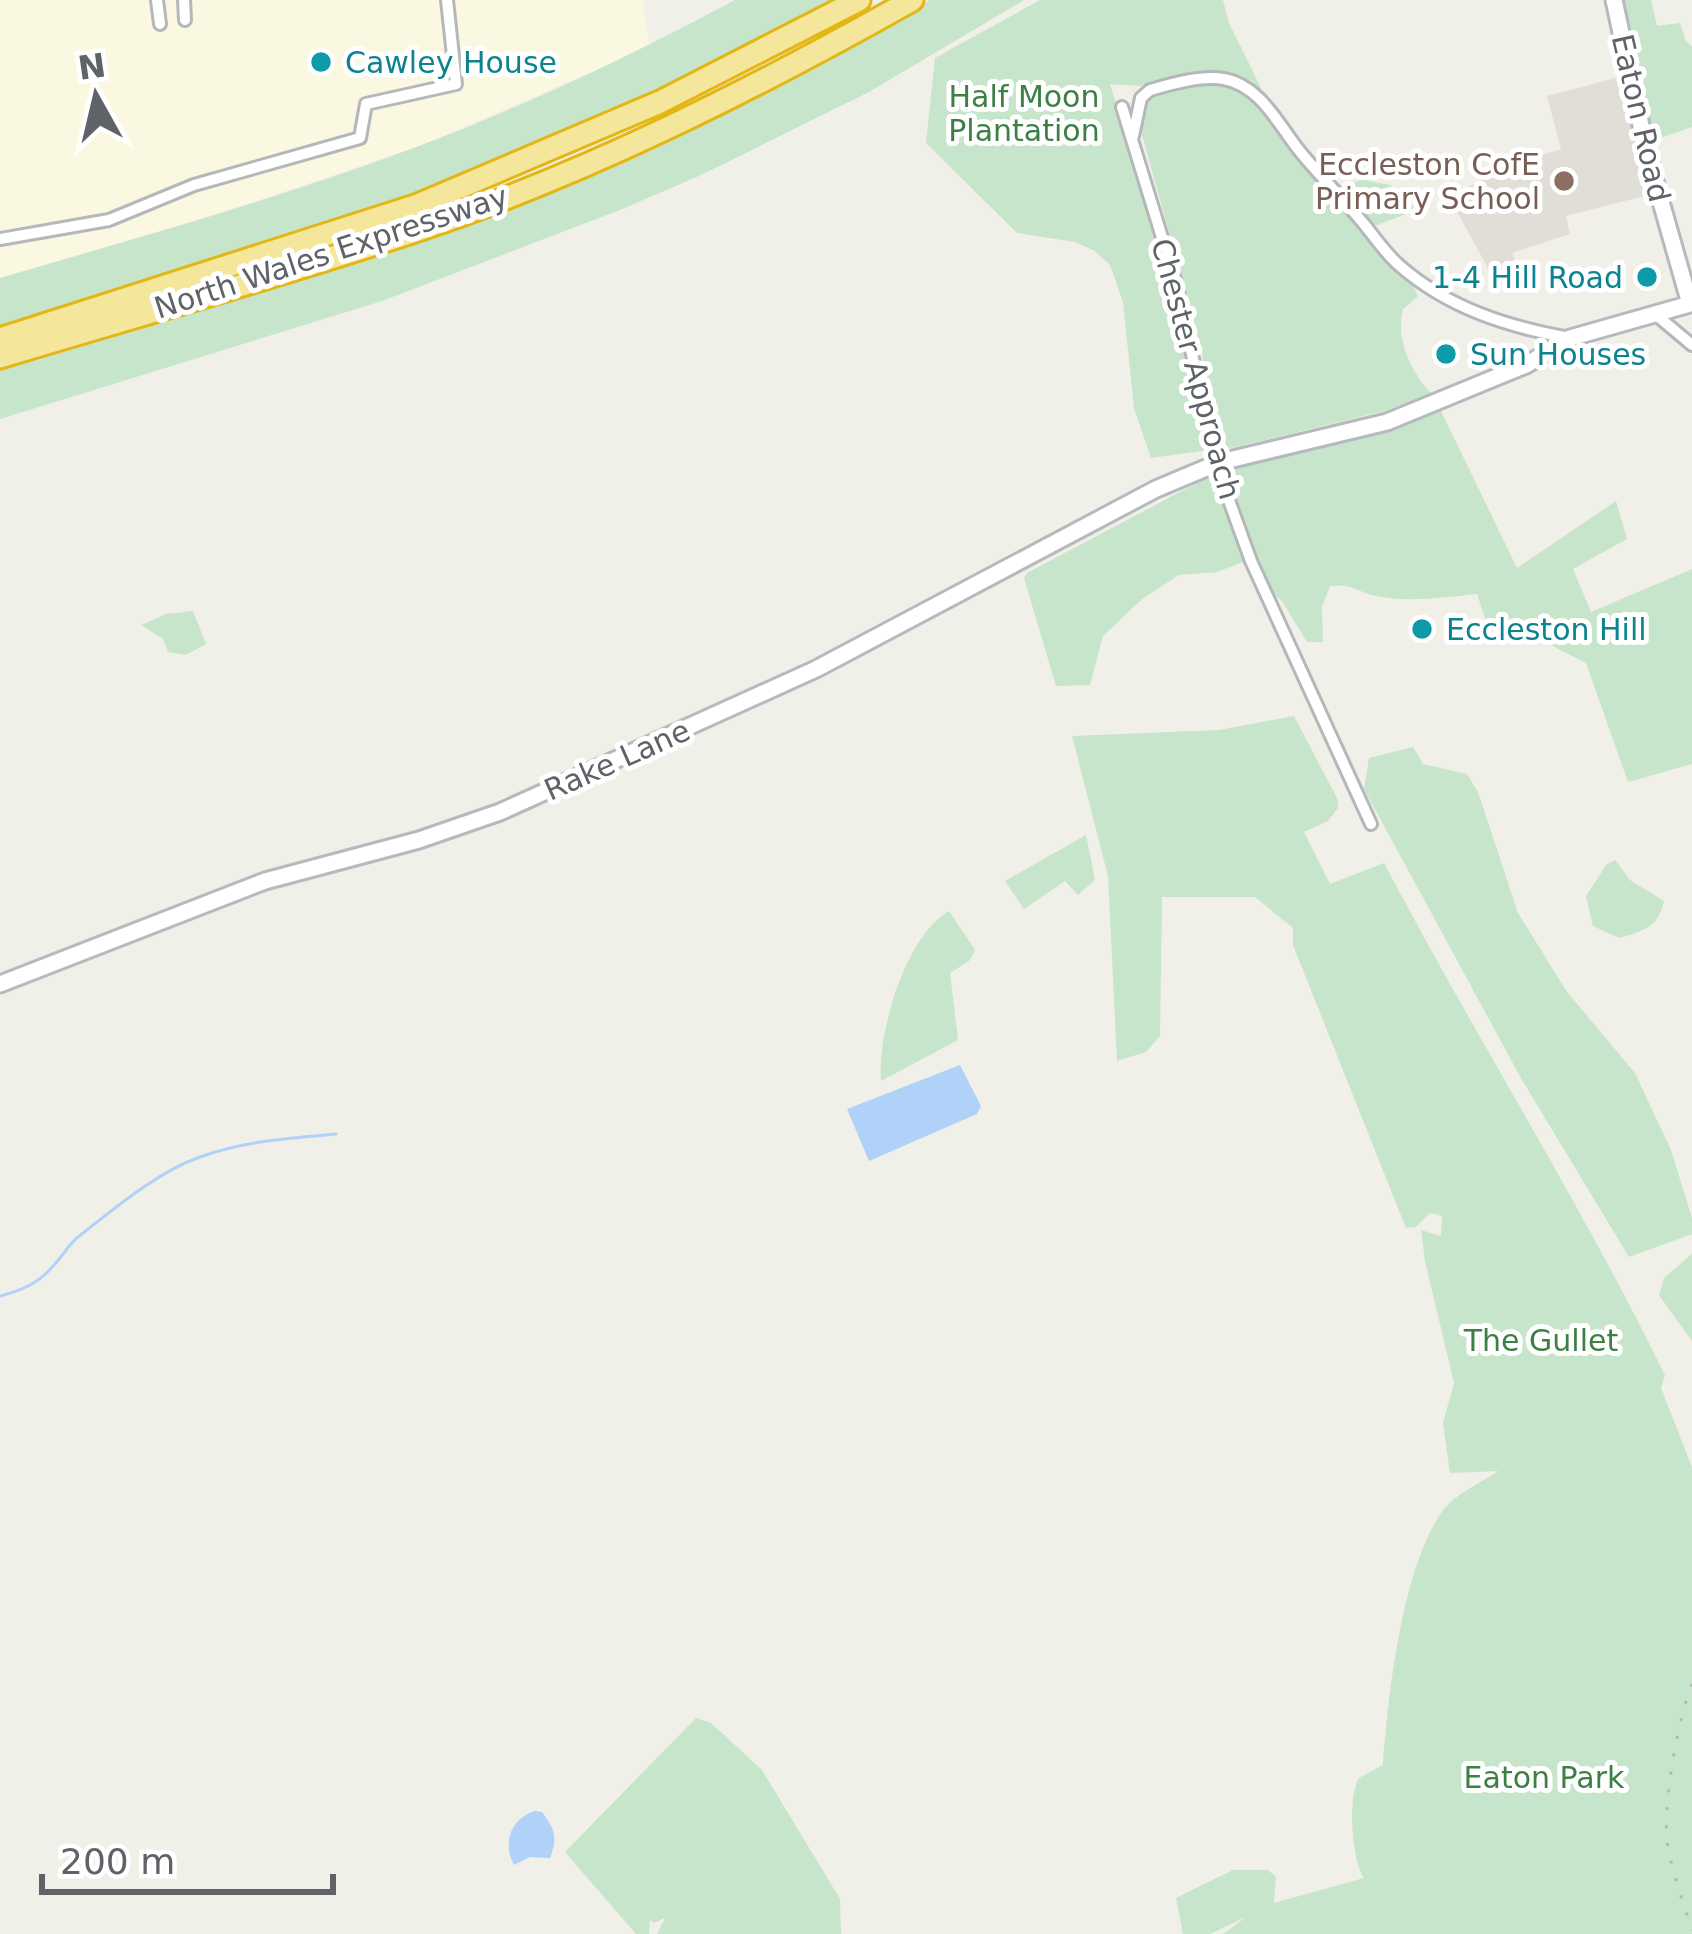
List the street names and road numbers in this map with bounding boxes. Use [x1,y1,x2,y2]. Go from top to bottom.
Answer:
street label: Eaton Road [1605,31,1677,205]
street label: North Wales Expressway [150,178,512,326]
street label: Chester Approach [1144,235,1248,503]
street label: Rake Lane [539,712,695,808]

